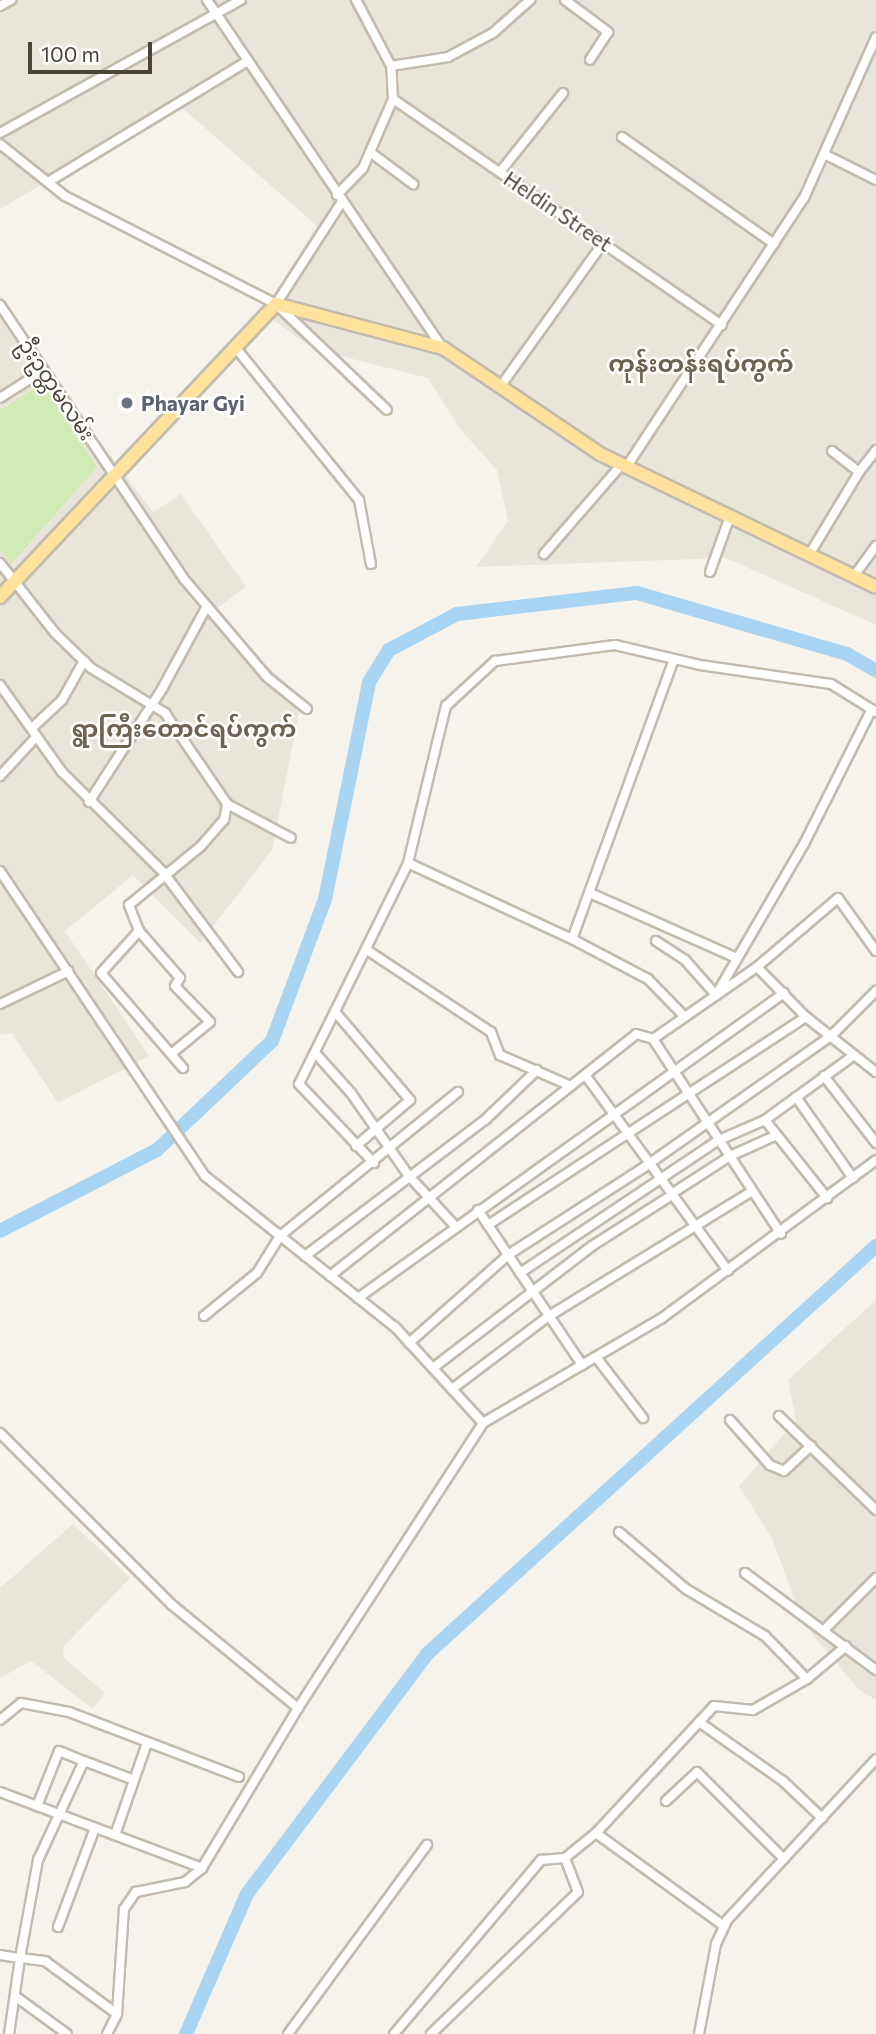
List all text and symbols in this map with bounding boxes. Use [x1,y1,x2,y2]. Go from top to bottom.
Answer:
scale bar [32,28,156,72]
text: 100 m [41,41,100,66]
street label: Heldin Street [499,166,617,256]
street label: ဦးဥတ္တမလမ်း [14,333,100,445]
district label: ကုန်းတန်းရပ်ကွက် [608,349,794,377]
place label: Phayar Gyi [141,390,245,416]
marker: Phayar Gyi [119,395,135,411]
district label: ရွာကြီးတောင်ရပ်ကွက် [72,714,296,742]

